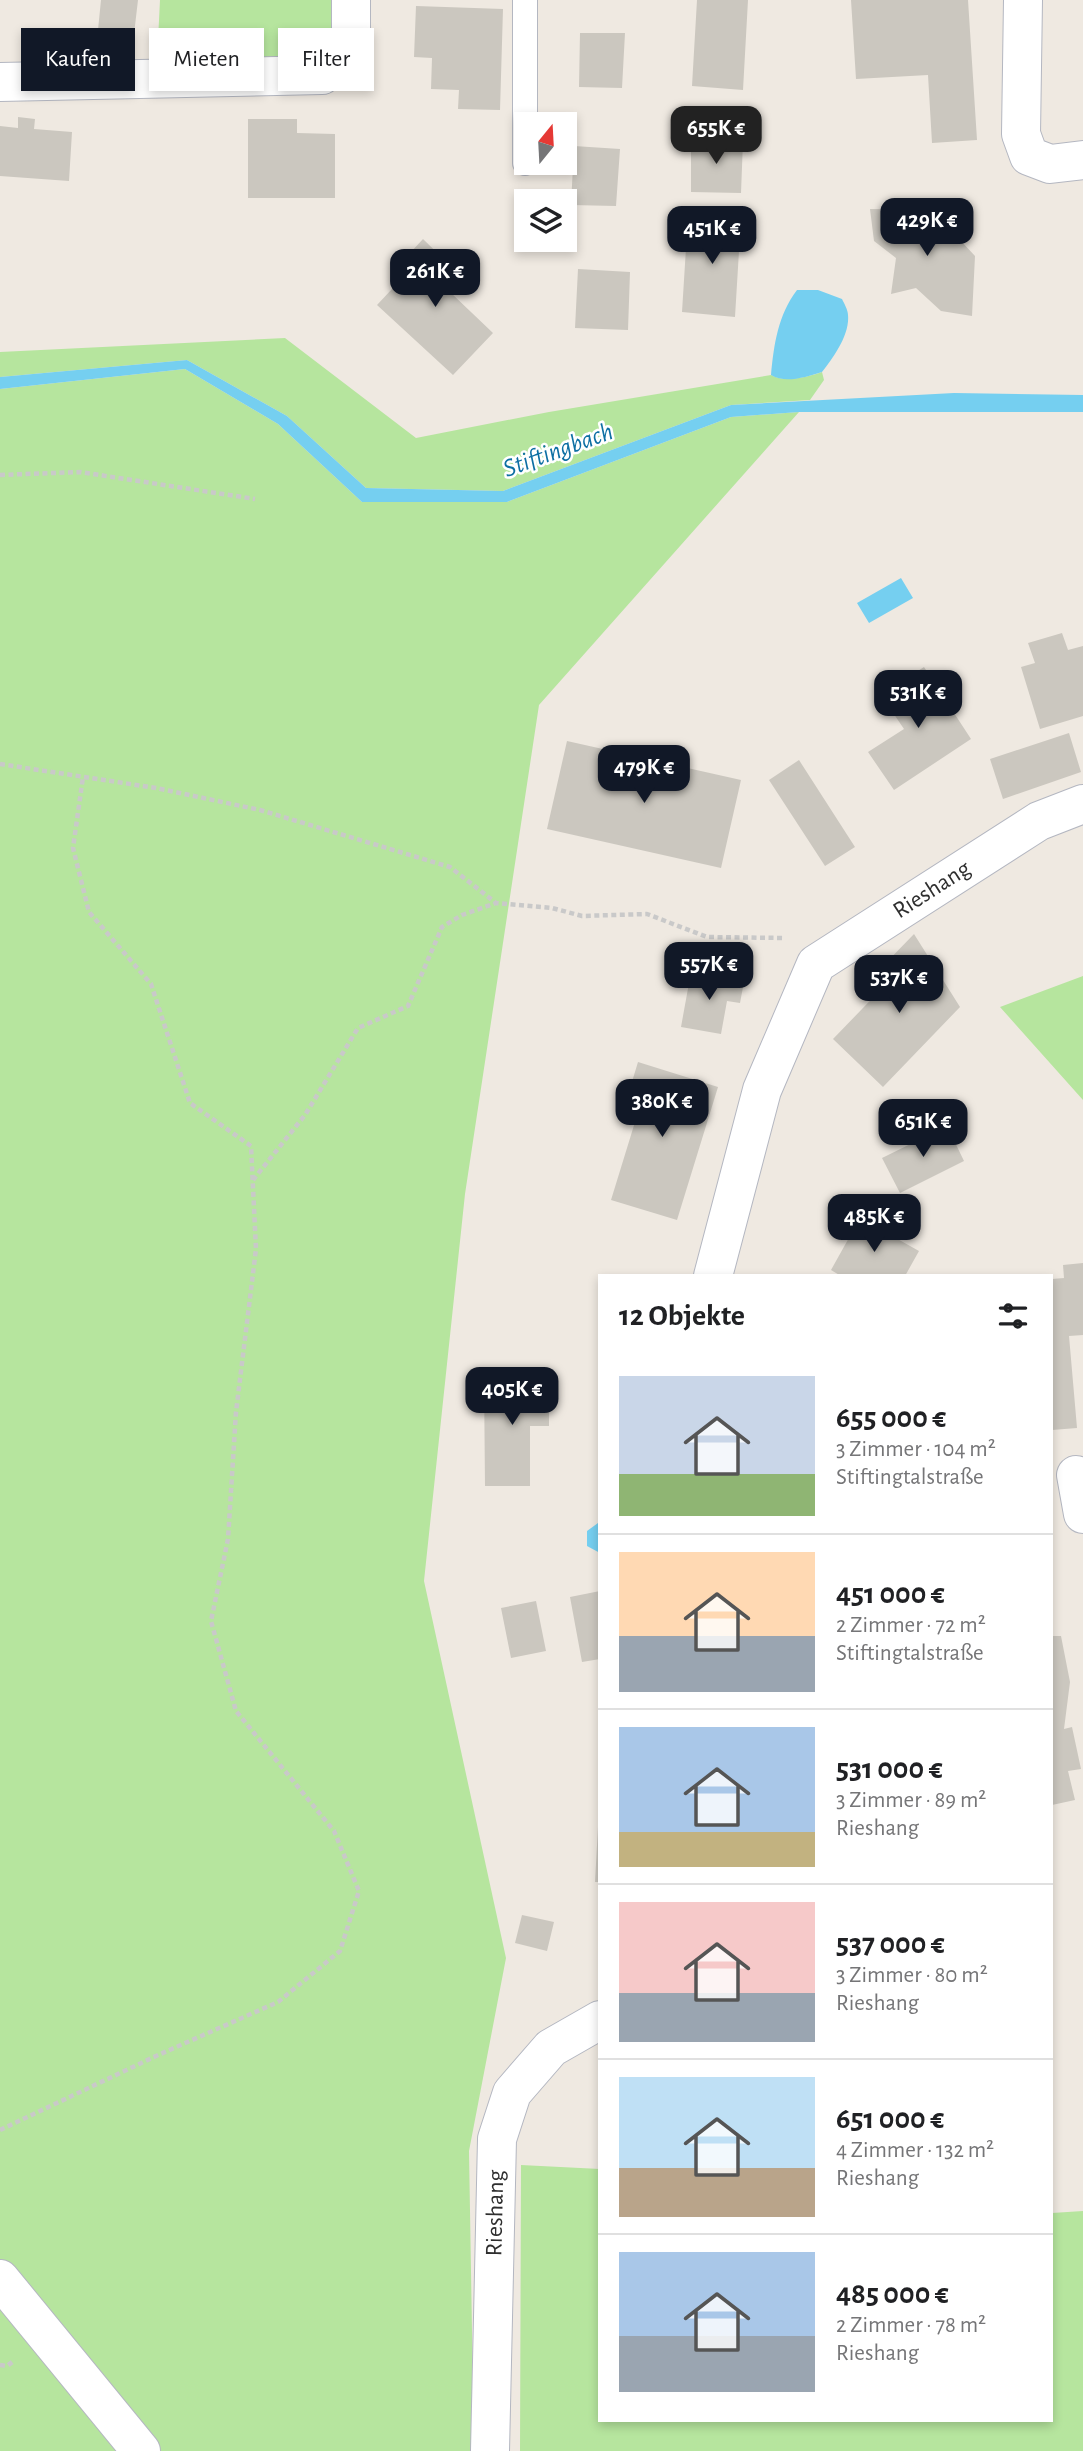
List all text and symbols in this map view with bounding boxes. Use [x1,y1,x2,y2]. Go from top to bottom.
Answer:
chip: Kaufen [21,28,135,91]
chip: Mieten [149,28,264,91]
chip: Filter [278,28,374,91]
pin: 655K € [659,106,773,166]
north arrow [514,112,578,175]
map controls [514,112,577,252]
text: 655K € [687,117,745,140]
button: layers [514,189,577,252]
pin: 429K € [870,198,984,258]
pin: 451K € [655,206,769,266]
text: 429K € [896,209,958,232]
text: 451K € [683,217,741,240]
pin: 261K € [378,250,492,309]
text: 261K € [406,260,464,283]
water label: Stiftingbach [500,418,616,482]
pin: 531K € [861,670,975,730]
text: 531K € [890,681,946,704]
pin: 479K € [587,746,701,805]
text: 479K € [614,756,674,779]
street label: Rieshang [889,856,975,923]
pin: 557K € [652,942,766,1002]
text: 557K € [680,953,738,976]
pin: 537K € [842,956,956,1015]
text: 537K € [870,966,928,989]
pin: 380K € [605,1080,719,1139]
text: 380K € [632,1090,692,1113]
pin: 651K € [866,1100,980,1159]
text: 651K € [895,1110,951,1133]
pin: 485K € [817,1194,931,1254]
text: 485K € [844,1205,904,1228]
icon: filters [994,1297,1032,1335]
text: 12 Objekte [619,1301,745,1331]
pin: 405K € [455,1368,569,1427]
text: 405K € [481,1378,543,1401]
text: 655 000 € [836,1403,946,1433]
icon: home [675,1404,759,1488]
text: 3 Zimmer · 104 m² [836,1438,996,1461]
text: Stiftingtalstraße [836,1466,984,1489]
text: 451 000 € [836,1579,945,1609]
icon: home [675,1580,759,1664]
text: 2 Zimmer · 72 m² [836,1614,986,1637]
text: Stiftingtalstraße [836,1642,984,1665]
text: 531 000 € [836,1754,943,1784]
icon: home [675,1755,759,1839]
text: 3 Zimmer · 89 m² [836,1789,986,1812]
text: Rieshang [836,1817,919,1840]
text: 537 000 € [836,1929,945,1959]
icon: home [675,1930,759,2014]
text: 3 Zimmer · 80 m² [836,1964,988,1987]
text: Rieshang [836,1992,919,2015]
text: 651 000 € [836,2104,944,2134]
icon: home [675,2105,759,2189]
text: 4 Zimmer · 132 m² [836,2139,994,2162]
text: Rieshang [836,2167,919,2190]
street label: Rieshang [482,2169,508,2257]
text: 485 000 € [836,2279,949,2309]
icon: home [675,2280,759,2364]
text: 2 Zimmer · 78 m² [836,2314,986,2337]
text: Rieshang [836,2342,919,2365]

